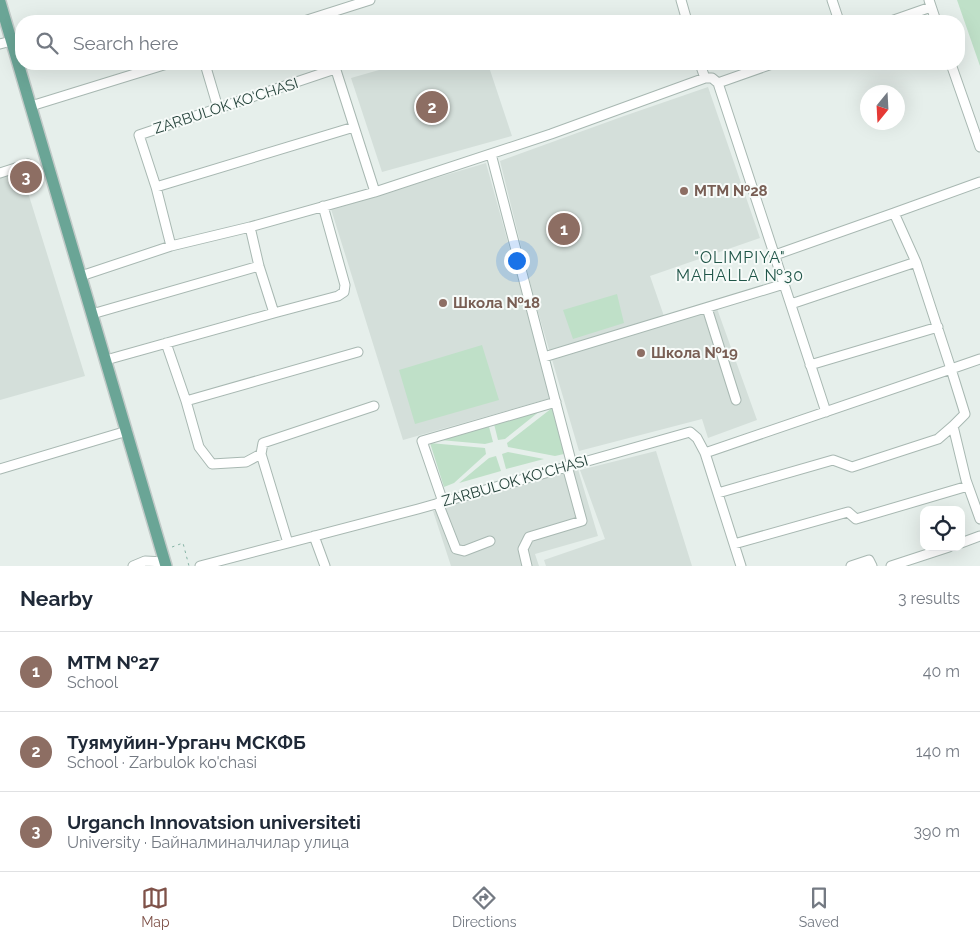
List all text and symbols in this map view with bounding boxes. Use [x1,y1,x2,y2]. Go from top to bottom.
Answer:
search box [15,15,965,70]
icon: search [33,29,61,57]
text: Search here [73,32,179,54]
street label: ZARBULOK KO'CHASI [151,74,301,138]
north arrow [860,85,905,130]
pin: 2 [416,88,448,126]
pin: 3 [10,158,42,196]
place label: MTM №28 [694,182,768,200]
marker: MTM №28 [678,185,690,197]
pin: 1 [548,210,580,248]
your location [504,248,530,274]
district label: "OLIMPIYA" MAHALLA №30 [676,248,804,285]
place label: Школа №18 [453,294,540,312]
marker: Школа №18 [437,297,449,309]
place label: Школа №19 [651,344,738,362]
marker: Школа №19 [635,347,647,359]
street label: ZARBULOK KO'CHASI [440,452,590,510]
map controls [920,506,965,551]
button: locate [920,506,965,551]
text: Nearby [20,586,93,611]
text: 3 results [898,589,960,608]
text: MTM №27 [67,651,160,673]
text: 1 [32,662,40,681]
text: 40 m [923,662,960,681]
text: School [67,673,118,692]
text: Туямуйин-Урганч МСКФБ [67,731,306,753]
text: 2 [31,742,41,761]
text: 140 m [916,742,960,761]
text: School · Zarbulok ko'chasi [67,753,257,772]
text: Urganch Innovatsion universiteti [67,811,361,833]
text: 3 [32,822,40,841]
text: 390 m [914,822,960,841]
text: University · Байналминалчилар улица [67,833,349,852]
tab: Map [141,884,170,930]
tab: Directions [452,884,517,930]
tab: Saved [799,884,839,930]

